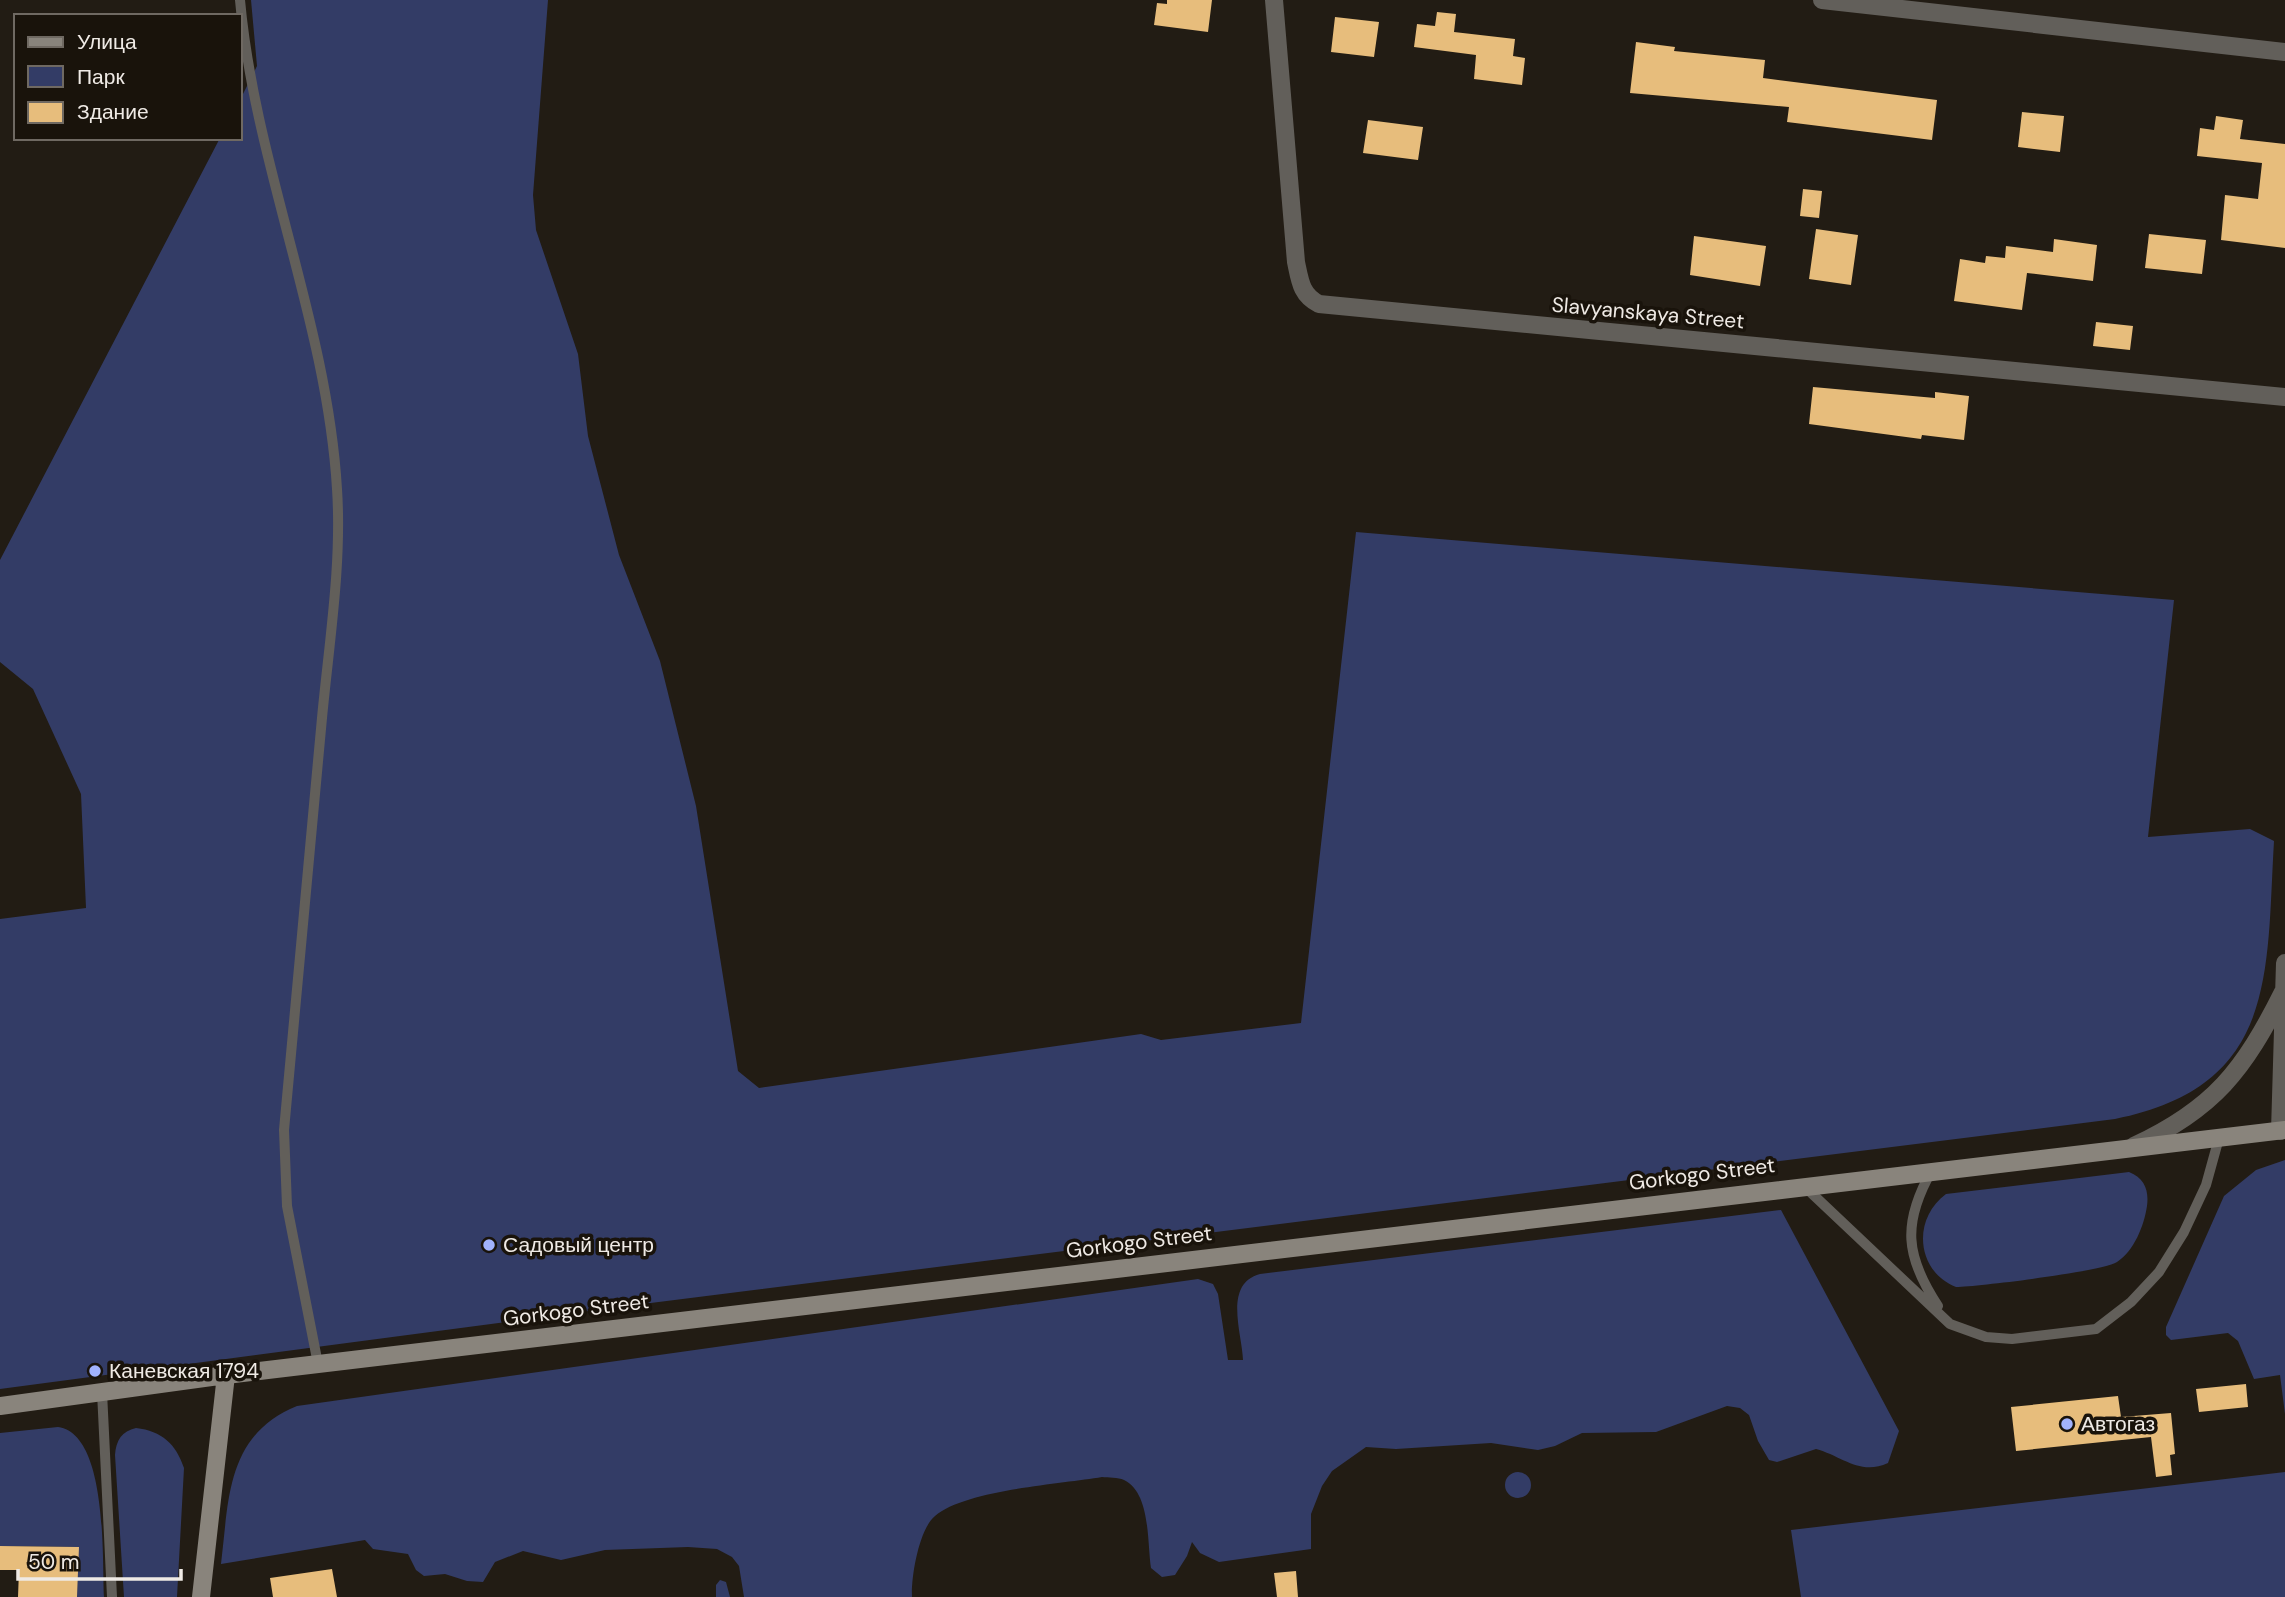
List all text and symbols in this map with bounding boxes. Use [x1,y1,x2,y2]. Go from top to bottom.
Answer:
legend [14,14,242,140]
text: Улица [77,28,137,56]
text: Парк [77,63,125,91]
text: Здание [77,98,149,126]
street label: Slavyanskaya Street [1551,291,1745,335]
street label: Gorkogo Street [1627,1151,1777,1197]
street label: Gorkogo Street [1064,1219,1214,1265]
place label: Садовый центр [503,1231,654,1259]
marker: Садовый центр [481,1237,497,1253]
street label: Gorkogo Street [501,1287,651,1333]
place label: Каневская 1794 [109,1357,259,1385]
marker: Каневская 1794 [87,1363,103,1379]
place label: Автогаз [2081,1410,2155,1438]
marker: Автогаз [2059,1416,2075,1432]
scale bar [18,1538,180,1582]
text: 50 m [28,1548,79,1576]

